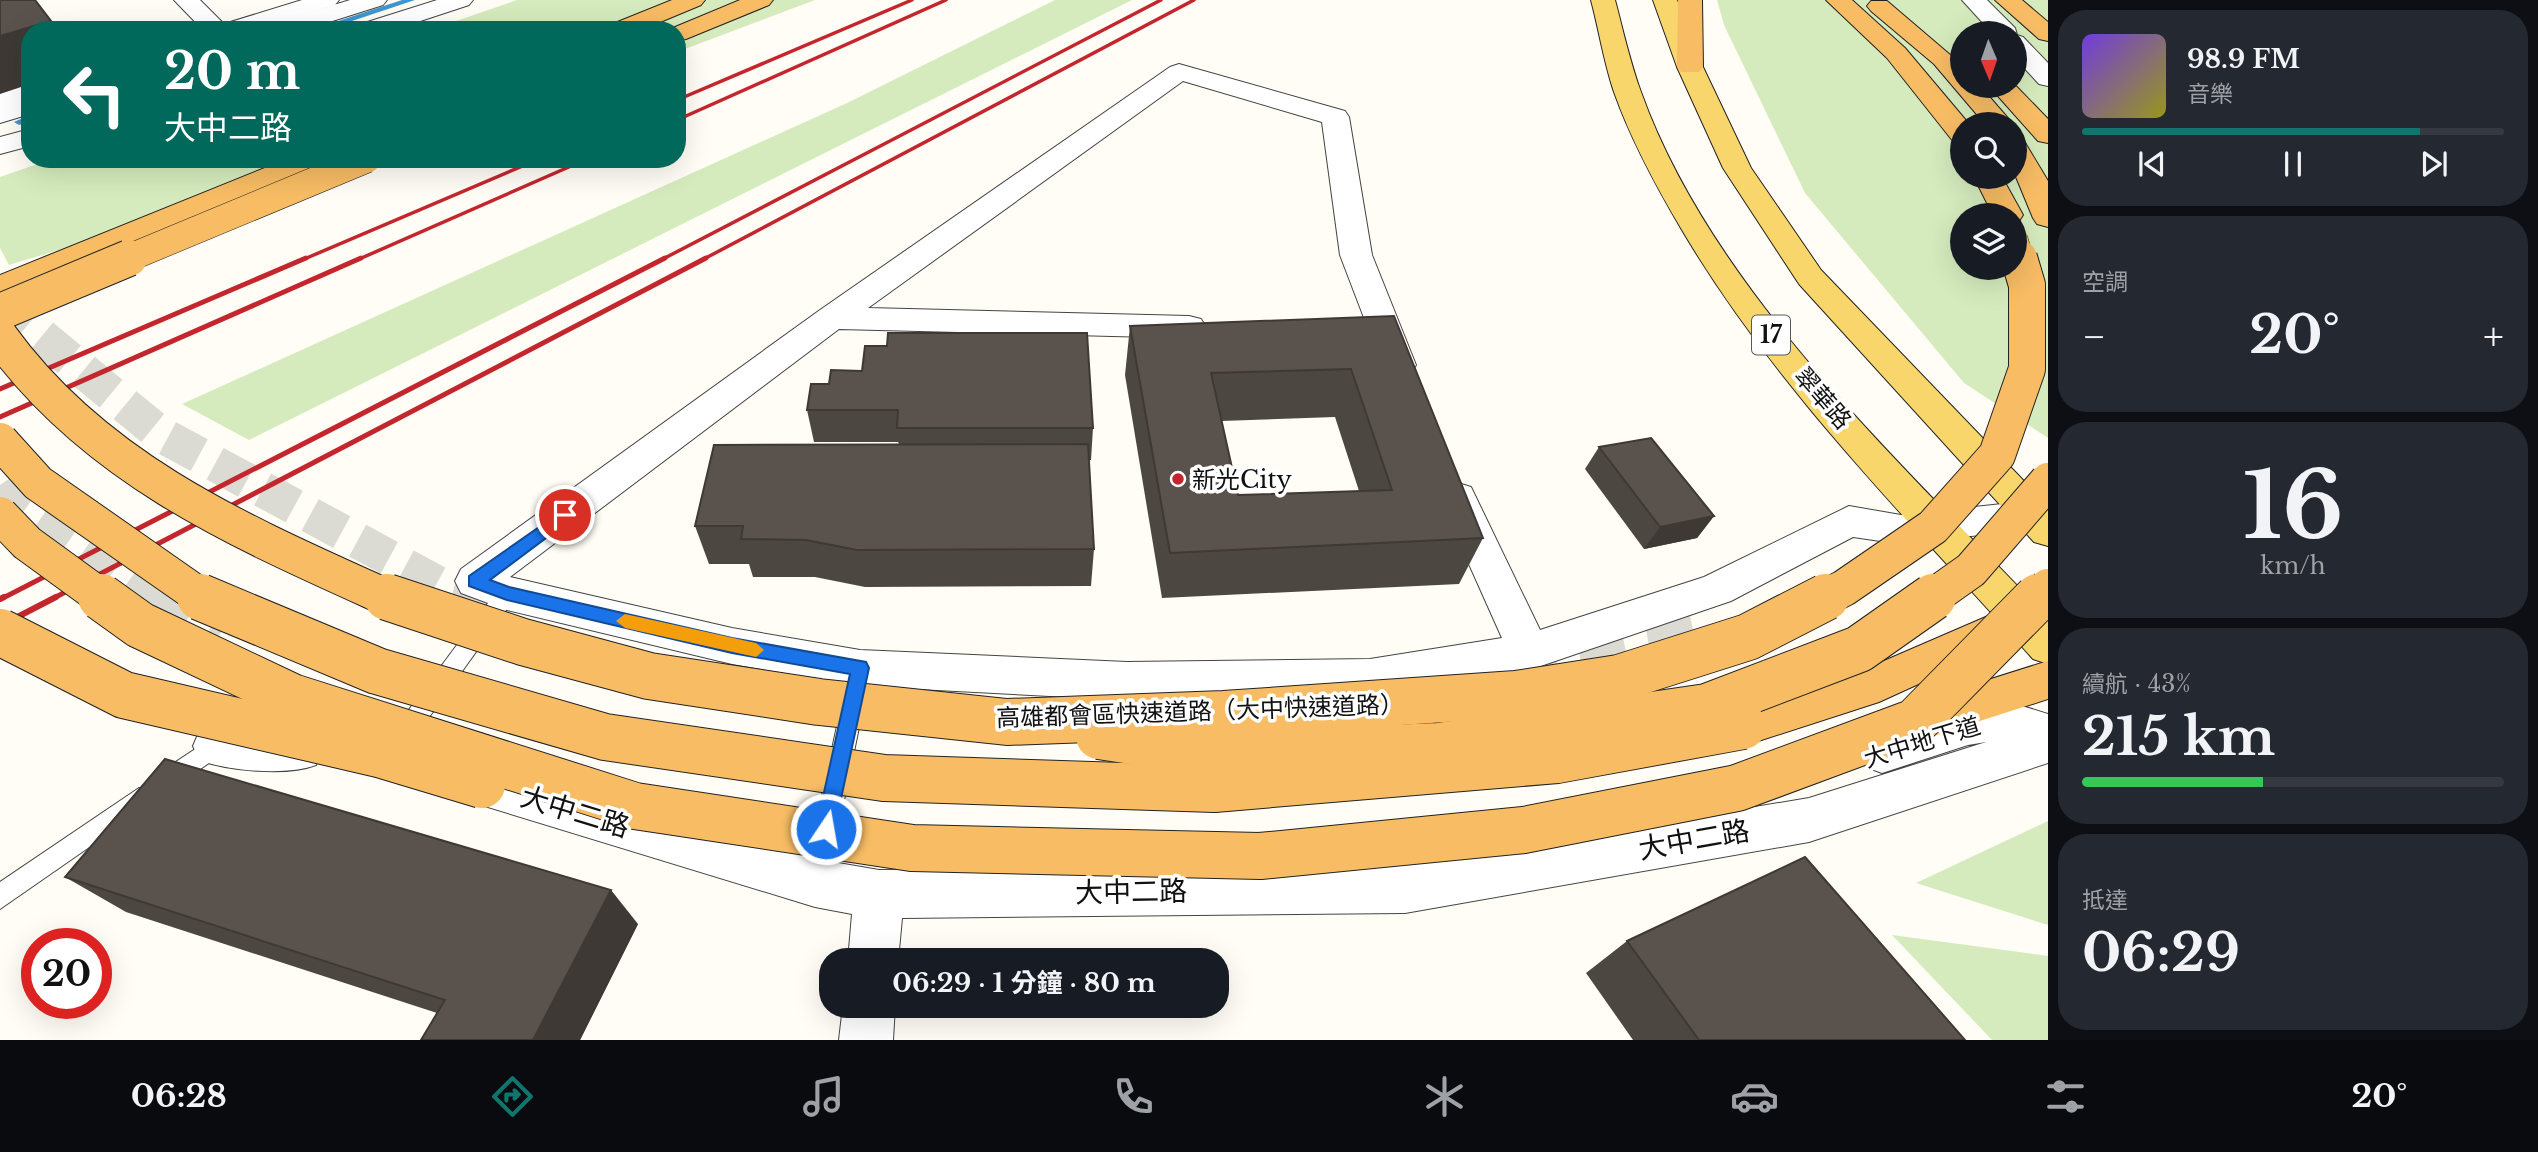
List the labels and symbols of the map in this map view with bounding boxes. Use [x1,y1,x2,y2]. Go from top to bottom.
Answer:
north arrow [1950,21,2026,98]
road number: 17 [1752,316,1790,354]
street label: 翠華路 [1788,361,1858,435]
place label: 新光City [1192,465,1293,494]
marker: 新光City [1170,471,1186,487]
pin [535,485,595,545]
street label: 高雄都會區快速道路（大中快速道路） [996,689,1404,733]
street label: 大中地下道 [1860,711,1984,773]
street label: 大中二路 [516,779,634,845]
position arrow [789,792,863,866]
street label: 大中二路 [1636,813,1752,867]
street label: 大中二路 [1075,874,1187,910]
speed limit sign: 20 [21,928,112,1019]

